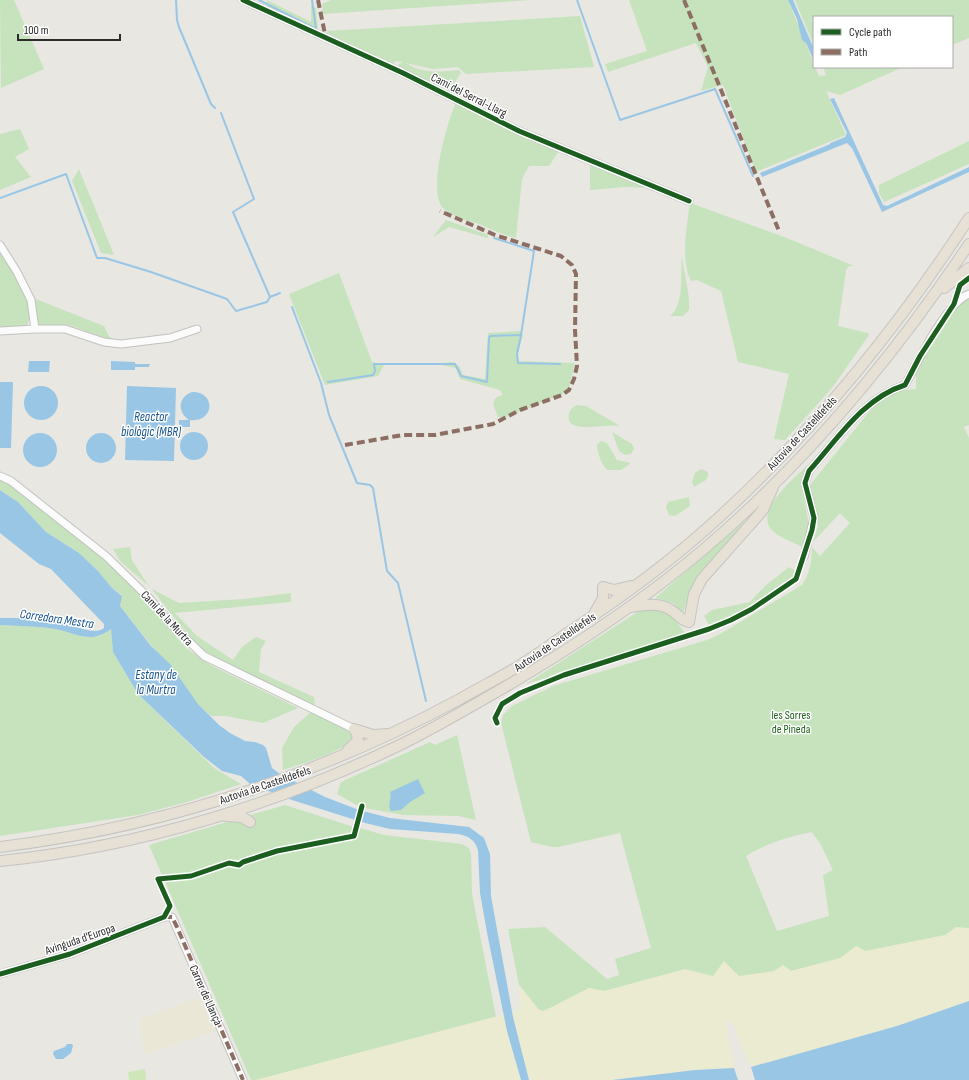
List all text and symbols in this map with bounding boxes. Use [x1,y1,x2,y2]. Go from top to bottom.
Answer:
scale bar [18,16,120,42]
legend [813,16,953,68]
text: 100 m [24,23,49,38]
text: Cycle path [849,25,891,40]
text: Path [849,45,867,60]
street label: Camí del Serral-Llarg [428,70,509,121]
street label: Autovia de Castelldefels [764,393,840,474]
water label: Reactor biològic (MBR) [121,409,181,440]
street label: Camí de la Murtra [137,588,196,649]
water label: Corredora Mestra [19,606,96,632]
street label: Autovia de Castelldefels [511,609,599,676]
water label: Estany de la Murtra [135,667,177,698]
park label: les Sorres de Pineda [771,708,811,737]
street label: Autovia de Castelldefels [217,763,313,808]
street label: Avinguda d'Europa [42,920,117,959]
street label: Carrer de Llançà [186,963,226,1028]

